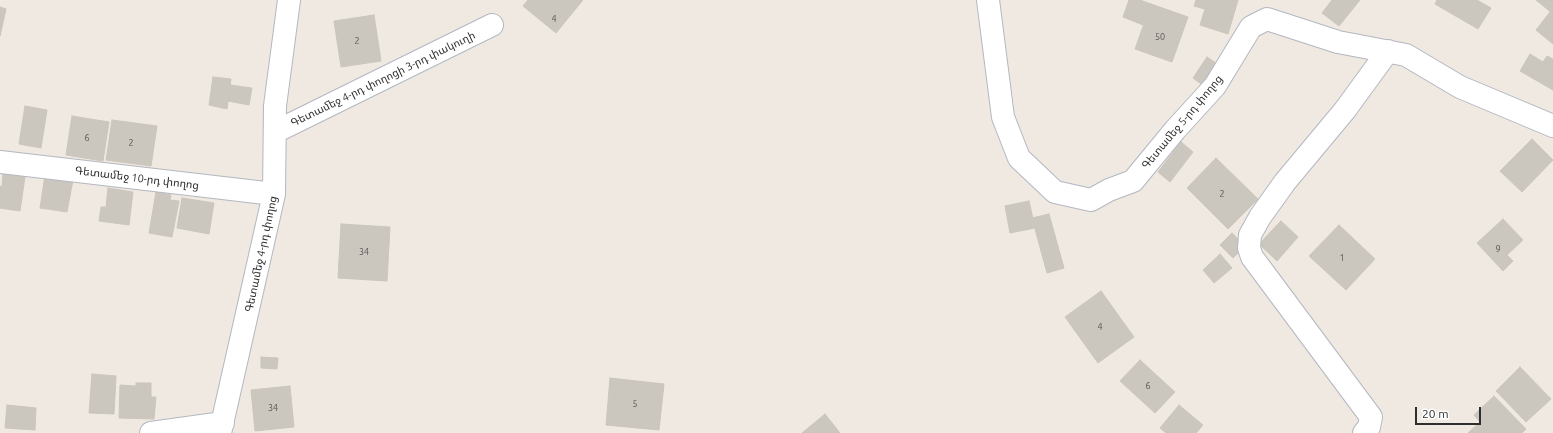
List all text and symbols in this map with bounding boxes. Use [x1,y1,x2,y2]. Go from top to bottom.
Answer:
house number: 4 [551,14,557,24]
street label: Գետամեջ 4-րդ փողոցի 3-րդ փակուղի [289,28,477,130]
house number: 50 [1155,32,1165,42]
house number: 2 [354,36,360,46]
street label: Գետամեջ 5-րդ փողոց [1139,72,1225,172]
house number: 6 [84,133,90,143]
house number: 2 [128,138,134,148]
street label: Գետամեջ 10-րդ փողոց [74,164,200,192]
house number: 2 [1219,189,1225,199]
street label: Գետամեջ 4-րդ փողոց [242,195,280,313]
house number: 9 [1495,244,1501,254]
house number: 34 [359,247,369,257]
house number: 1 [1339,253,1345,263]
house number: 4 [1097,322,1103,332]
house number: 6 [1145,381,1151,391]
house number: 5 [632,399,638,409]
scale bar [1417,399,1483,425]
house number: 34 [268,403,278,413]
text: 20 m [1422,407,1449,420]

